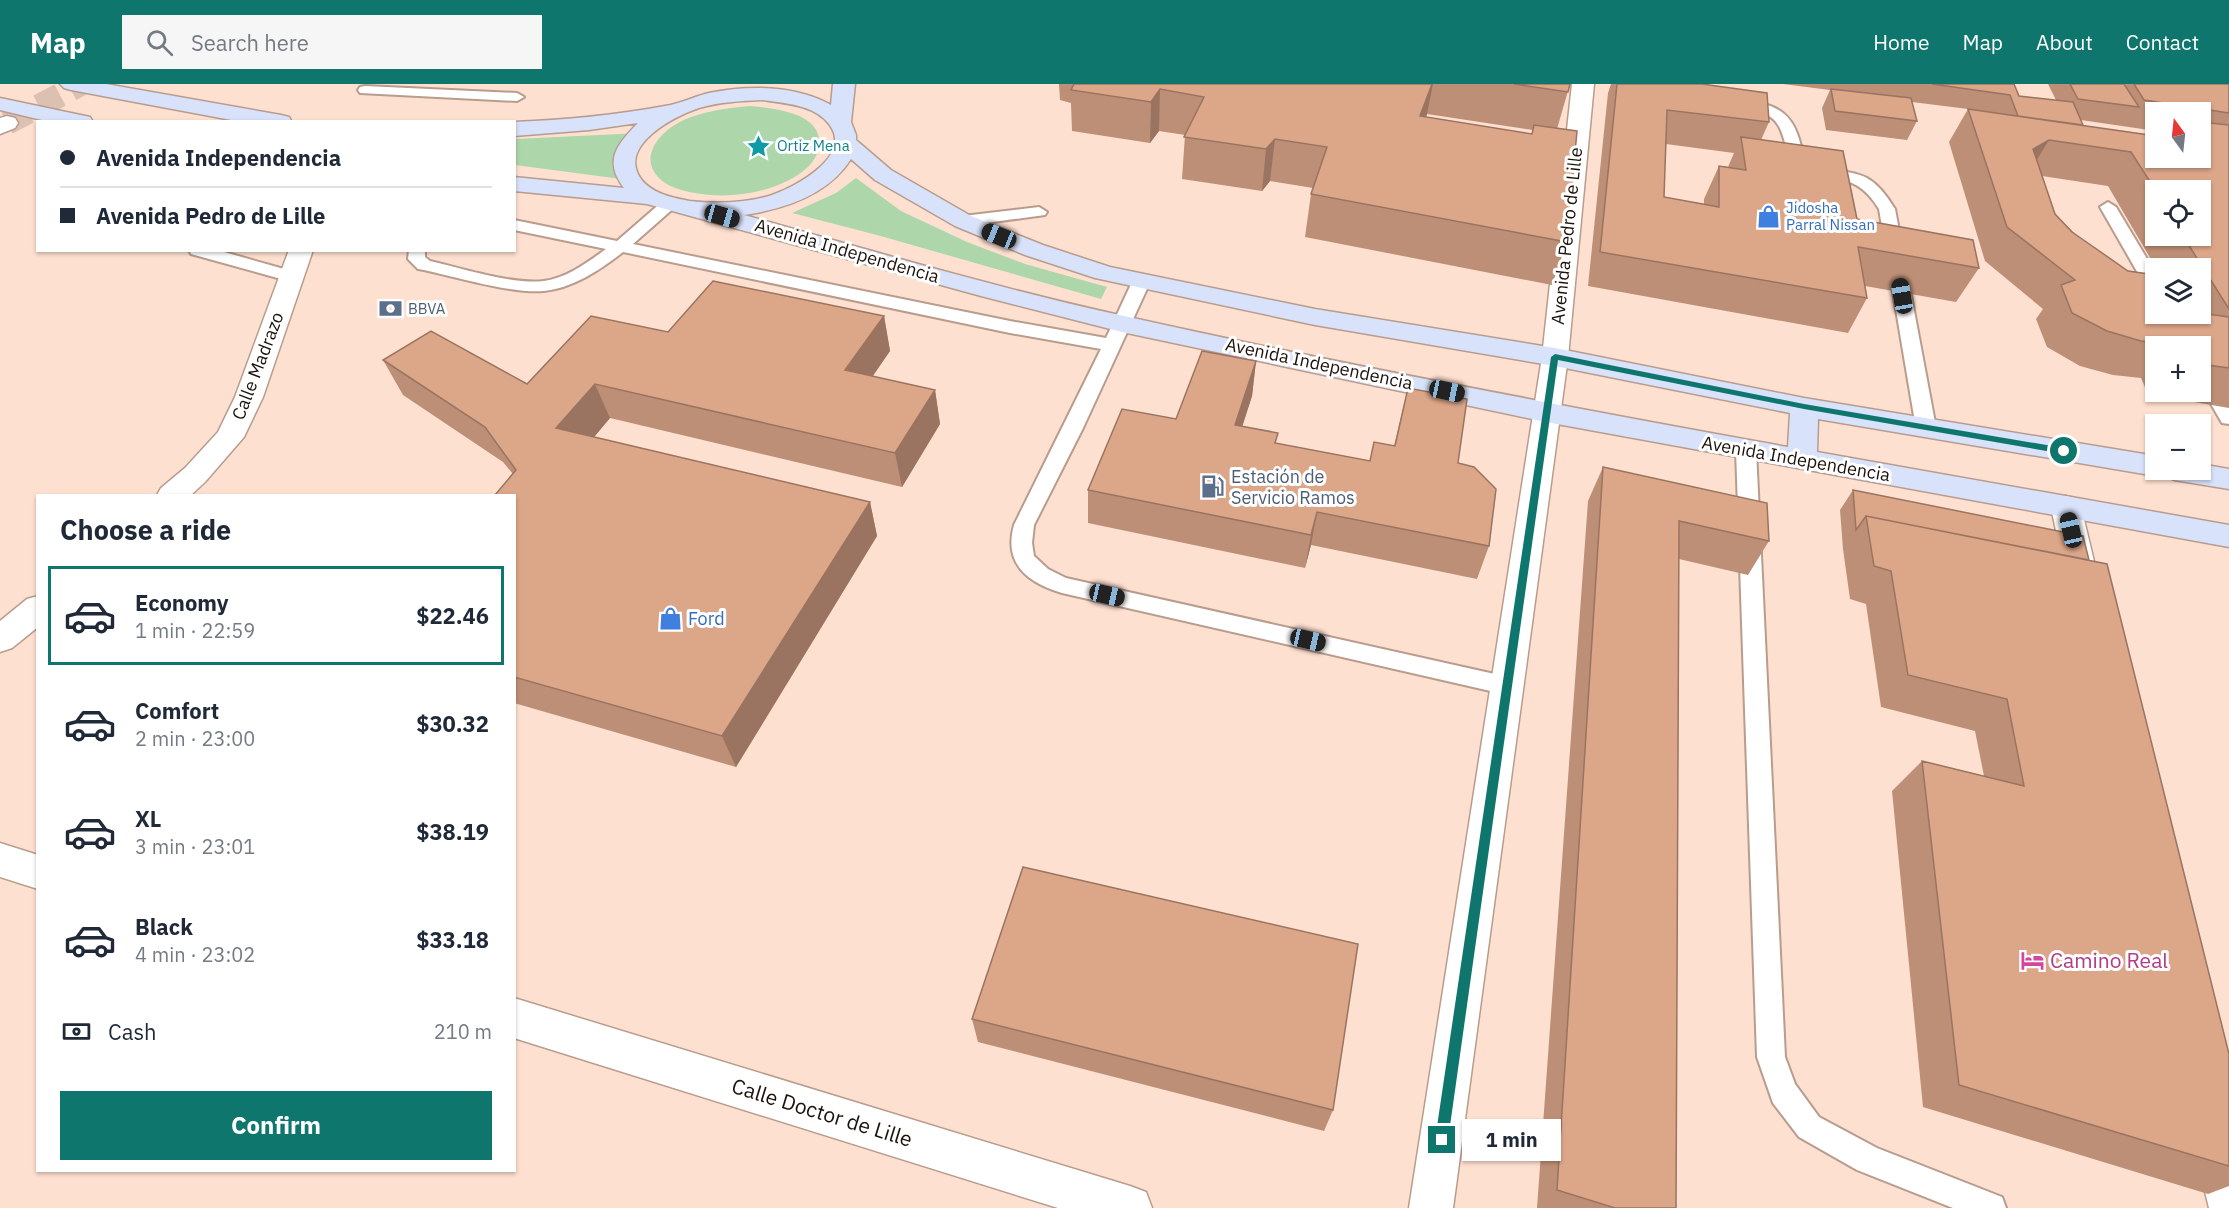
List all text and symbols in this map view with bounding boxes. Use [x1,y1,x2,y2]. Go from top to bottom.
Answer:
search box [122,15,542,69]
text: Map [30,24,86,61]
icon: search [143,26,176,59]
text: Search here [191,28,309,57]
text: Home [1873,28,1930,56]
text: Map [1963,28,2003,56]
text: About [2036,28,2093,56]
text: Contact [2126,28,2199,56]
north arrow [2145,102,2211,168]
map controls [2145,102,2211,480]
place icon: Ortiz Mena [746,133,772,159]
place label: Ortiz Mena [777,136,850,155]
text: Avenida Independencia [96,143,341,172]
street label: Avenida Pedro de Lille [1546,146,1587,326]
button: locate [2145,180,2211,246]
place label: Jidosha Parral Nissan [1786,198,1875,234]
text: Avenida Pedro de Lille [96,201,325,230]
car [702,202,742,230]
shop icon: Jidosha Parral Nissan [1755,204,1781,230]
street label: Avenida Independencia [752,213,942,288]
car [979,221,1019,251]
button: layers [2145,258,2211,324]
car [1890,277,1914,315]
bank icon: BBVA [377,296,403,322]
place label: BBVA [408,299,446,318]
street label: Calle Madrazo [226,309,289,423]
street label: Avenida Independencia [1223,332,1415,395]
button: + [2145,336,2211,402]
car [1428,378,1466,404]
button: − [2145,414,2211,480]
street label: Avenida Independencia [1700,431,1892,486]
route start [2050,437,2077,464]
place label: Estación de Servicio Ramos [1231,465,1355,509]
fuel station icon: Estación de Servicio Ramos [1200,474,1226,500]
car [2058,510,2084,550]
text: Choose a ride [60,512,231,547]
car [1087,582,1127,608]
text: Economy [135,588,229,617]
icon: car [63,589,117,643]
text: $22.46 [416,601,489,630]
shop icon: Ford [657,606,683,632]
place label: Ford [688,607,725,630]
text: 1 min · 22:59 [135,617,255,644]
car [1288,627,1328,653]
text: Comfort [135,696,219,725]
icon: car [63,697,117,751]
text: $30.32 [416,709,489,738]
text: 2 min · 23:00 [135,725,255,752]
text: XL [135,804,161,833]
icon: car [63,805,117,859]
text: $38.19 [416,817,489,846]
text: 3 min · 23:01 [135,833,255,860]
text: Black [135,912,193,941]
icon: car [63,913,117,967]
text: $33.18 [416,925,489,954]
text: 4 min · 23:02 [135,941,255,968]
place label: Camino Real [2050,946,2168,974]
hotel icon: Camino Real [2019,948,2045,974]
icon: cash [60,1015,93,1048]
text: Cash [108,1017,157,1046]
text: 210 m [434,1018,492,1045]
street label: Calle Doctor de Lille [729,1071,916,1153]
button: Confirm [60,1091,492,1160]
callout: 1 min [1463,1119,1562,1161]
route end [1428,1126,1455,1153]
text: 1 min [1485,1126,1538,1153]

